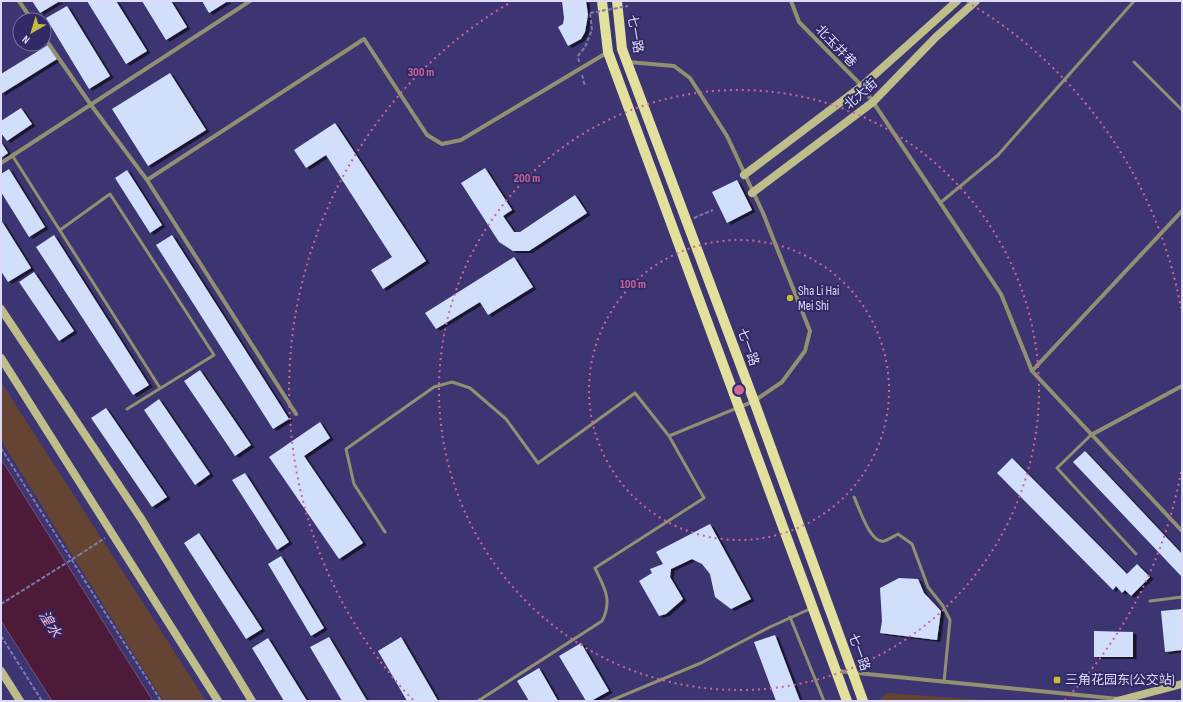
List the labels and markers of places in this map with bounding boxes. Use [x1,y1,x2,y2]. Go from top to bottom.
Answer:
place label: Sha Li Hai Mei Shi [798,283,840,314]
marker: Sha Li Hai Mei Shi [785,293,795,303]
centre of rings [732,383,746,397]
place label: 三角花园东(公交站) [1065,672,1175,688]
marker: 三角花园东(公交站) [1052,675,1062,685]

